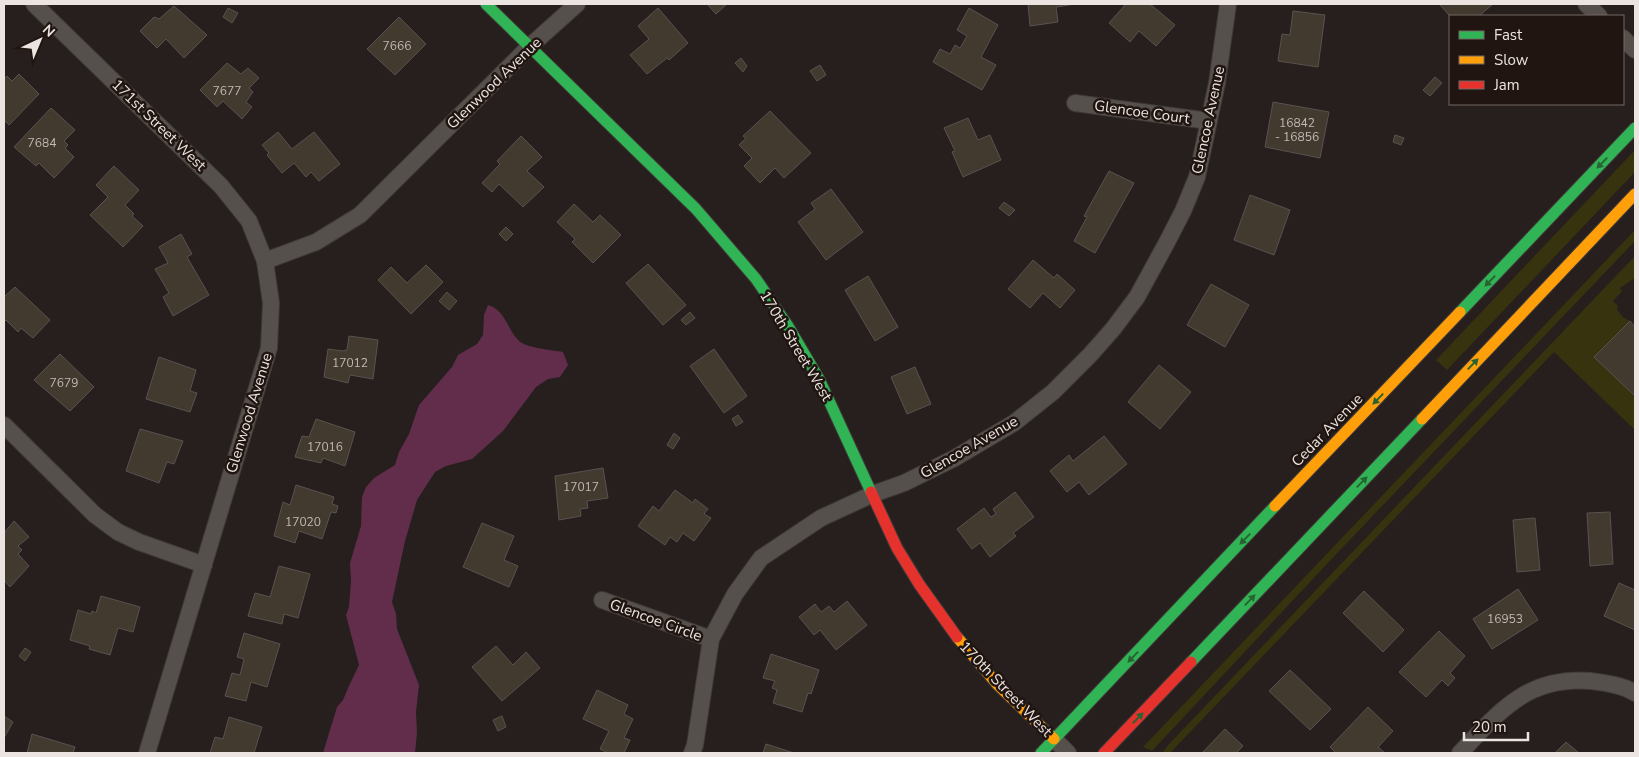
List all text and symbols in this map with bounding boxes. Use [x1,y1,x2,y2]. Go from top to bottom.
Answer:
north arrow [15,15,65,65]
legend [1449,15,1624,105]
text: N [38,21,59,41]
text: Fast [1494,25,1523,45]
street label: Glenwood Avenue [442,33,546,133]
house number: 7666 [383,38,411,54]
text: Slow [1494,50,1529,70]
street label: Glencoe Avenue [1187,64,1229,176]
street label: 171st Street West [107,75,211,176]
text: Jam [1493,75,1520,95]
house number: 7677 [213,83,241,99]
street label: Glencoe Court [1093,95,1192,129]
house number: 16842 - 16856 [1275,115,1319,145]
house number: 7684 [28,135,56,151]
one-way arrow [1596,157,1608,169]
one-way arrow [1484,275,1496,287]
street label: 170th Street West [755,287,837,406]
street label: Glenwood Avenue [221,351,277,475]
house number: 17012 [332,355,368,371]
one-way arrow [1467,359,1479,371]
house number: 7679 [50,375,78,391]
street label: Cedar Avenue [1287,389,1367,471]
one-way arrow [1372,393,1384,405]
street label: Glencoe Avenue [916,411,1022,483]
house number: 17016 [307,439,343,455]
one-way arrow [1356,476,1368,488]
house number: 17017 [563,479,599,495]
house number: 17020 [285,514,321,530]
one-way arrow [1239,533,1251,545]
street label: Glencoe Circle [607,594,705,646]
one-way arrow [1244,594,1256,606]
house number: 16953 [1487,611,1523,627]
street label: 170th Street West [955,637,1057,742]
one-way arrow [1127,650,1139,662]
scale bar [1464,710,1528,742]
one-way arrow [1132,712,1144,724]
text: 20 m [1472,717,1507,737]

